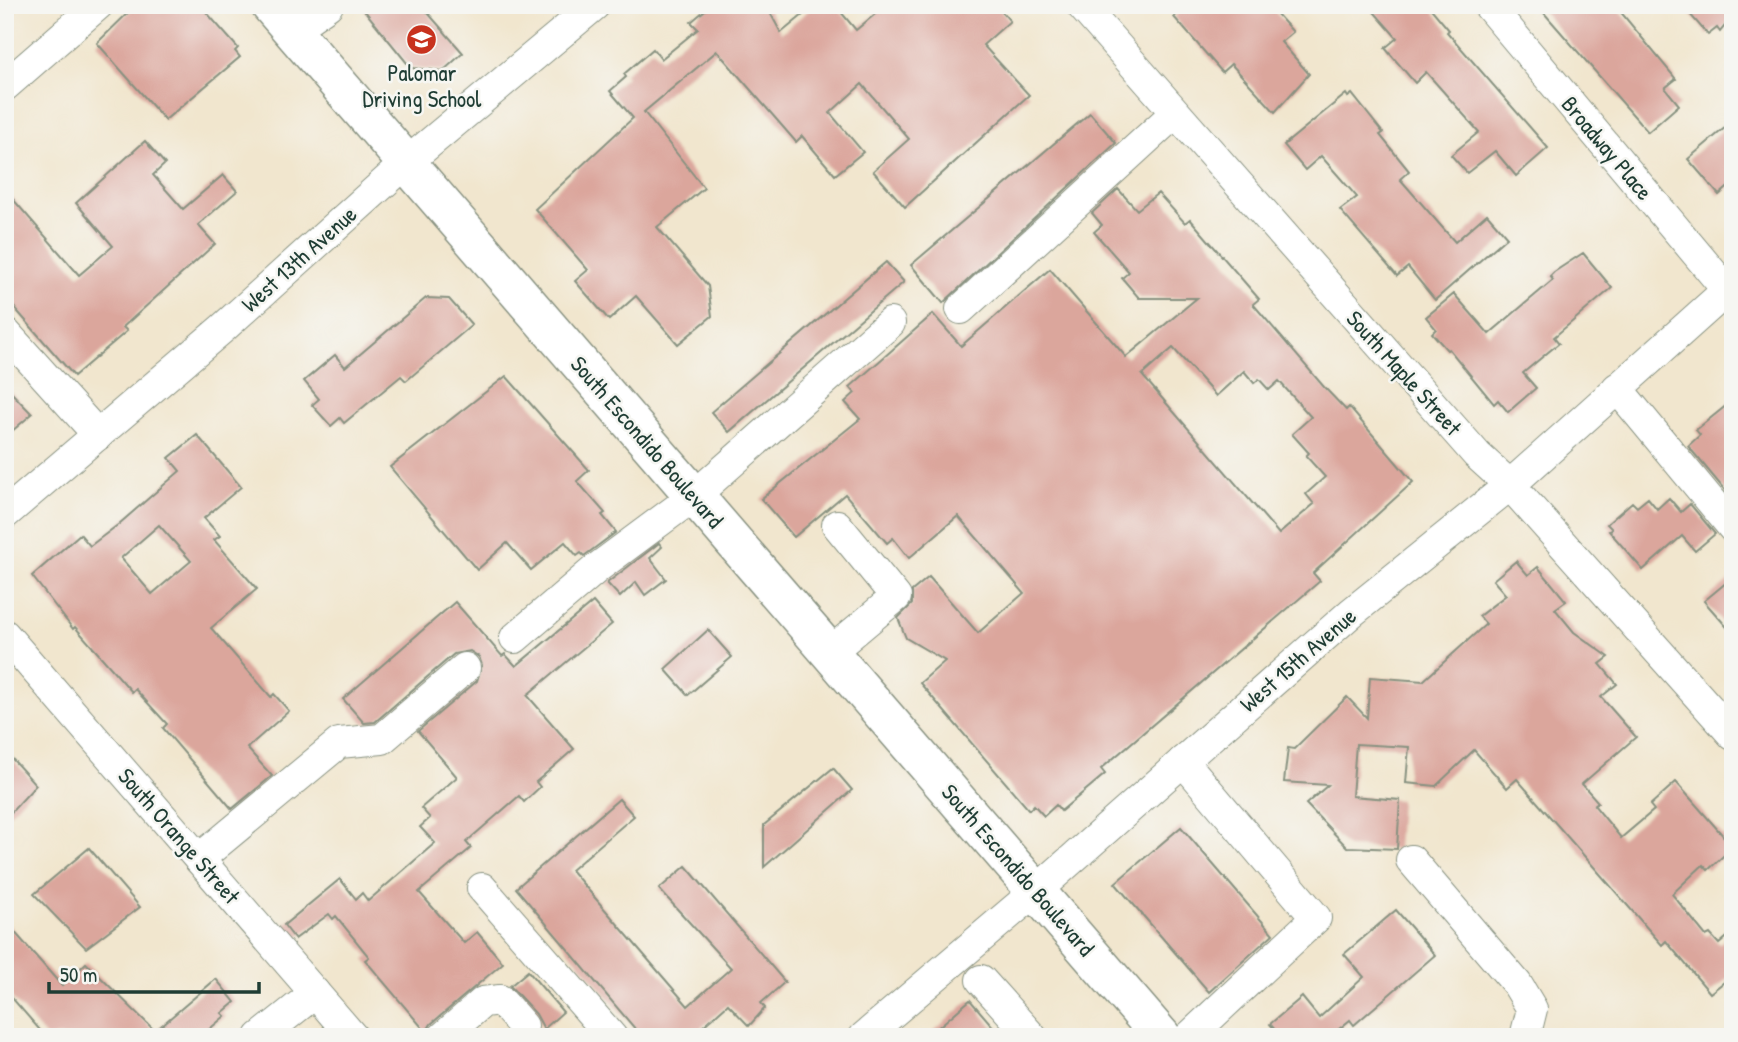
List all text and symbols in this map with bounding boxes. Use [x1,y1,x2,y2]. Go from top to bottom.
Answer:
school or university icon: Palomar Driving School [405,22,439,56]
place label: Palomar Driving School [362,57,482,114]
street label: Broadway Place [1555,89,1660,206]
street label: West 13th Avenue [234,199,363,319]
street label: South Maple Street [1340,303,1470,443]
street label: South Escondido Boulevard [564,349,731,534]
street label: West 15th Avenue [1233,600,1362,719]
street label: South Orange Street [112,761,248,911]
street label: South Escondido Boulevard [935,777,1102,962]
scale bar [49,951,259,995]
text: 50 m [60,960,97,989]

